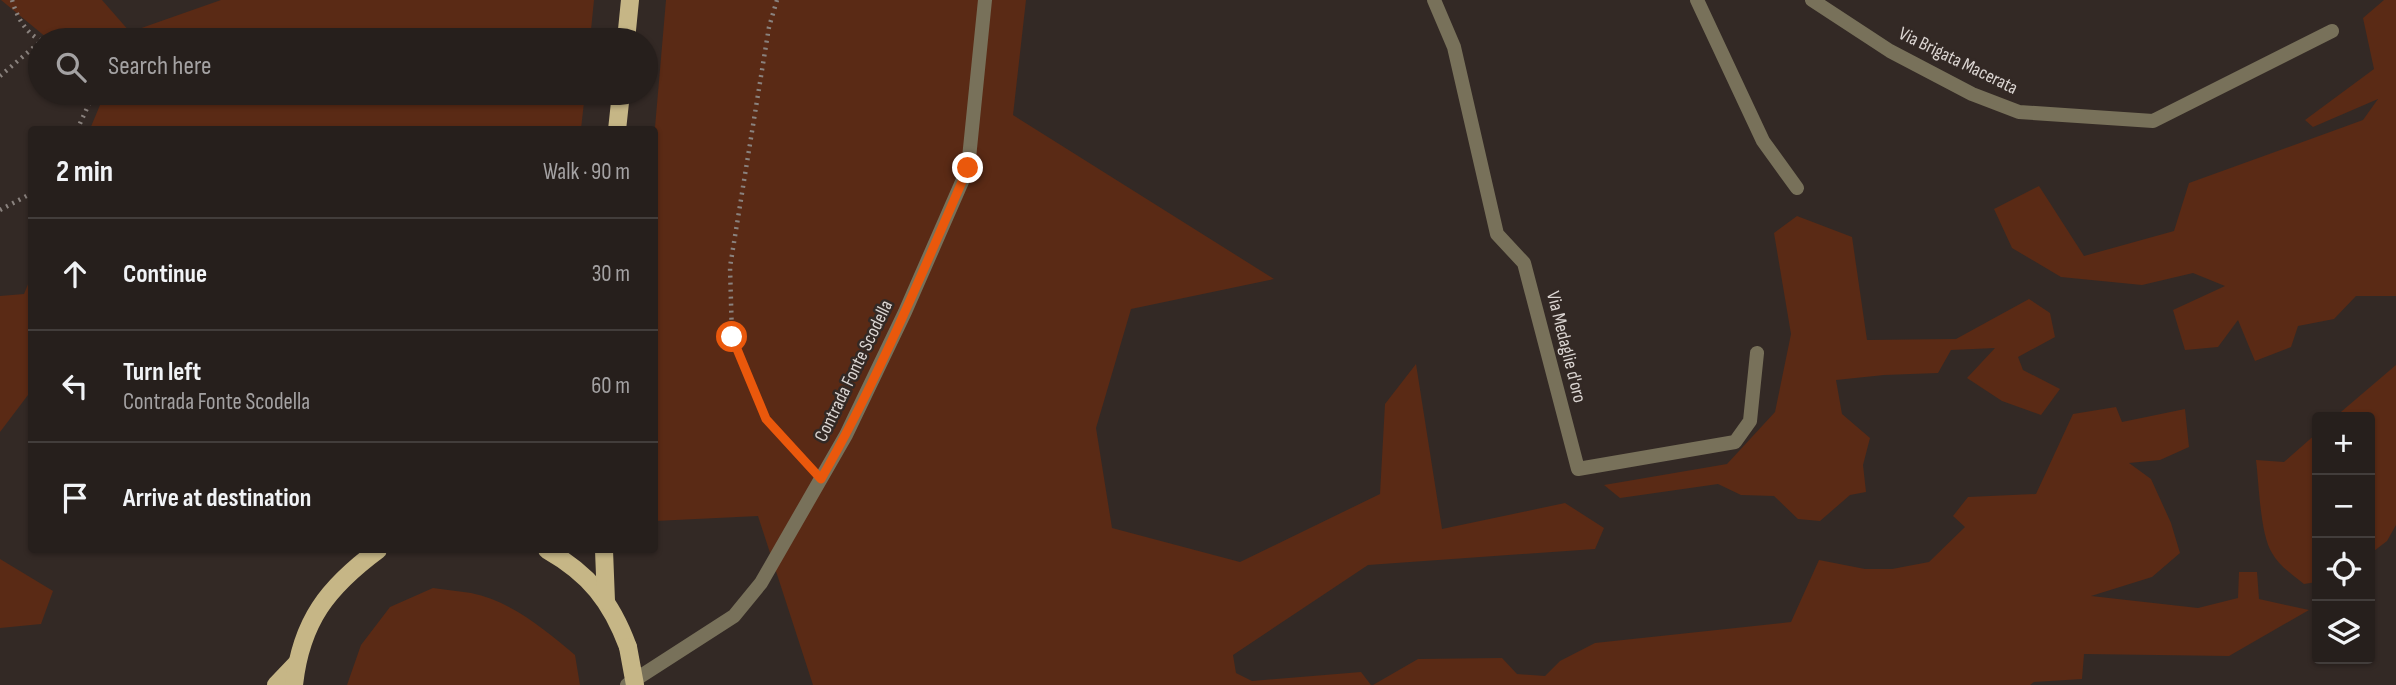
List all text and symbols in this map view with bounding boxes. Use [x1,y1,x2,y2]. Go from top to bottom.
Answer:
street label: Via Brigata Macerata [1895,22,2021,100]
search box [28,28,658,105]
icon: search [52,48,90,86]
text: Search here [108,51,211,82]
route end [952,152,983,183]
text: 2 min [56,154,113,190]
text: Walk · 90 m [543,158,630,186]
icon: ahead [56,255,94,293]
text: Continue [123,259,207,290]
text: 30 m [592,260,630,288]
street label: Via Medaglie d'oro [1541,289,1591,405]
street label: Contrada Fonte Scodella [810,296,898,446]
route start [716,321,747,352]
text: Turn left [123,357,201,388]
icon: left [56,367,94,405]
text: 60 m [591,372,630,400]
text: Contrada Fonte Scodella [123,388,310,416]
map controls [2312,412,2375,664]
button: + [2312,412,2375,475]
button: − [2312,475,2375,538]
icon: arrive [56,479,94,517]
text: Arrive at destination [123,483,311,514]
button: locate [2312,538,2375,601]
button: layers [2312,601,2375,664]

